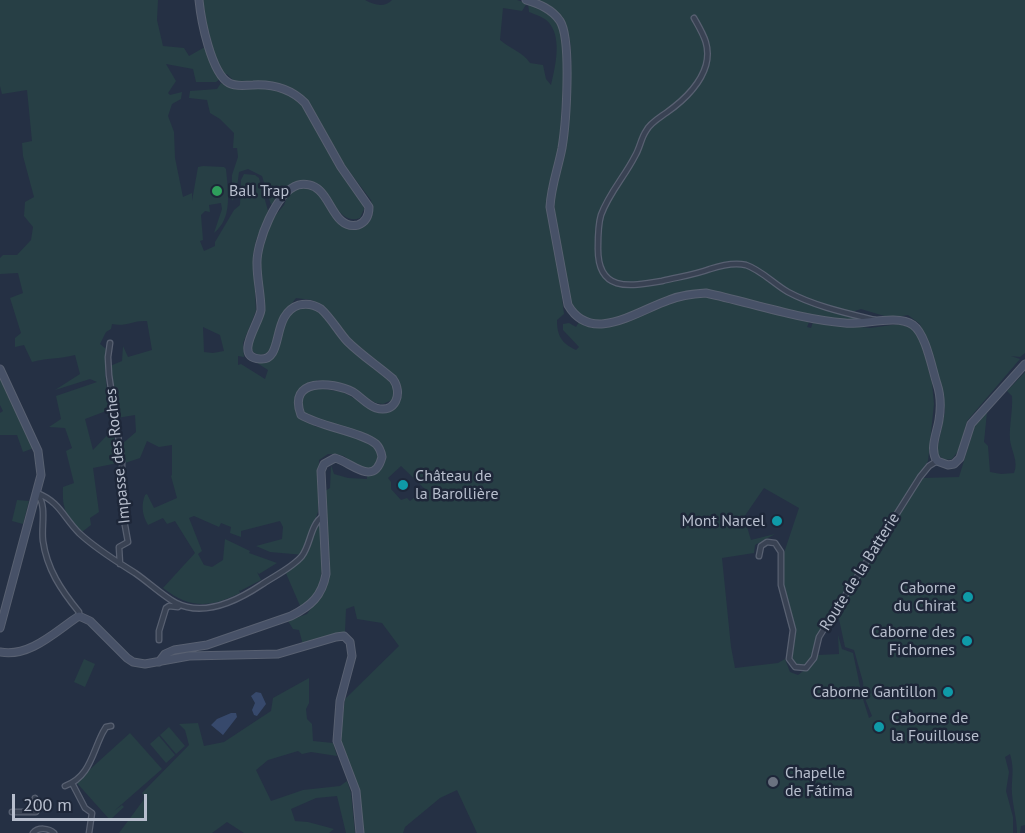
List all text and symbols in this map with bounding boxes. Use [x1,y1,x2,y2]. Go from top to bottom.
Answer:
place label: Ball Trap [229,181,289,201]
marker: Ball Trap [210,184,224,198]
street label: Impasse des Roches [101,387,135,525]
place label: Château de la Barollière [415,466,499,504]
marker: Château de la Barollière [396,478,410,492]
street label: Route de la Batterie [816,509,904,635]
place label: Mont Narcel [682,511,765,531]
marker: Mont Narcel [770,514,784,528]
place label: Caborne du Chirat [894,578,956,616]
marker: Caborne du Chirat [961,590,975,604]
place label: Caborne des Fichornes [871,622,955,660]
marker: Caborne des Fichornes [960,634,974,648]
place label: Caborne Gantillon [813,682,936,702]
marker: Caborne Gantillon [941,685,955,699]
place label: Caborne de la Fouillouse [891,708,979,746]
marker: Caborne de la Fouillouse [872,720,886,734]
place label: Chapelle de Fátima [785,763,853,801]
marker: Chapelle de Fátima [766,775,780,789]
scale bar [15,782,150,820]
text: 200 m [23,793,72,816]

